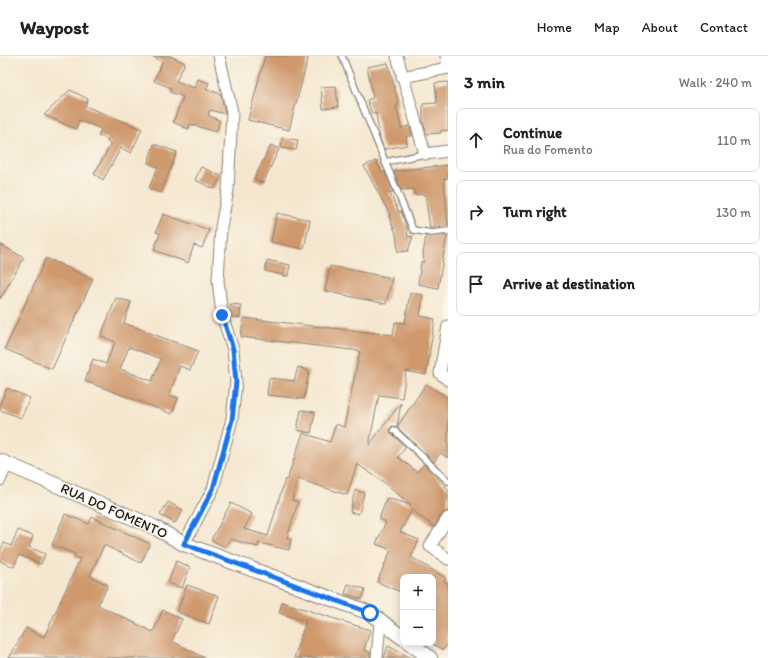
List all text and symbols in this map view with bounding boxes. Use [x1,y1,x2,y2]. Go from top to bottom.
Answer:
text: Waypost [20,16,89,39]
text: Home [537,19,572,36]
text: Map [594,19,620,36]
text: About [642,19,678,36]
text: Contact [700,19,748,36]
text: 3 min [464,72,505,92]
text: Walk · 240 m [679,75,752,90]
text: Continue [503,124,562,142]
icon: ahead [465,129,487,151]
text: 110 m [717,133,751,148]
text: Rua do Fomento [503,142,592,157]
icon: right [465,201,487,223]
text: Turn right [503,203,567,221]
text: 130 m [716,205,751,220]
icon: arrive [465,273,487,295]
text: Arrive at destination [503,275,635,293]
route end [213,306,231,324]
street label: RUA DO FOMENTO [58,480,170,542]
map controls [400,574,436,646]
button: + [400,574,436,610]
route start [361,604,379,622]
button: − [400,610,436,646]

